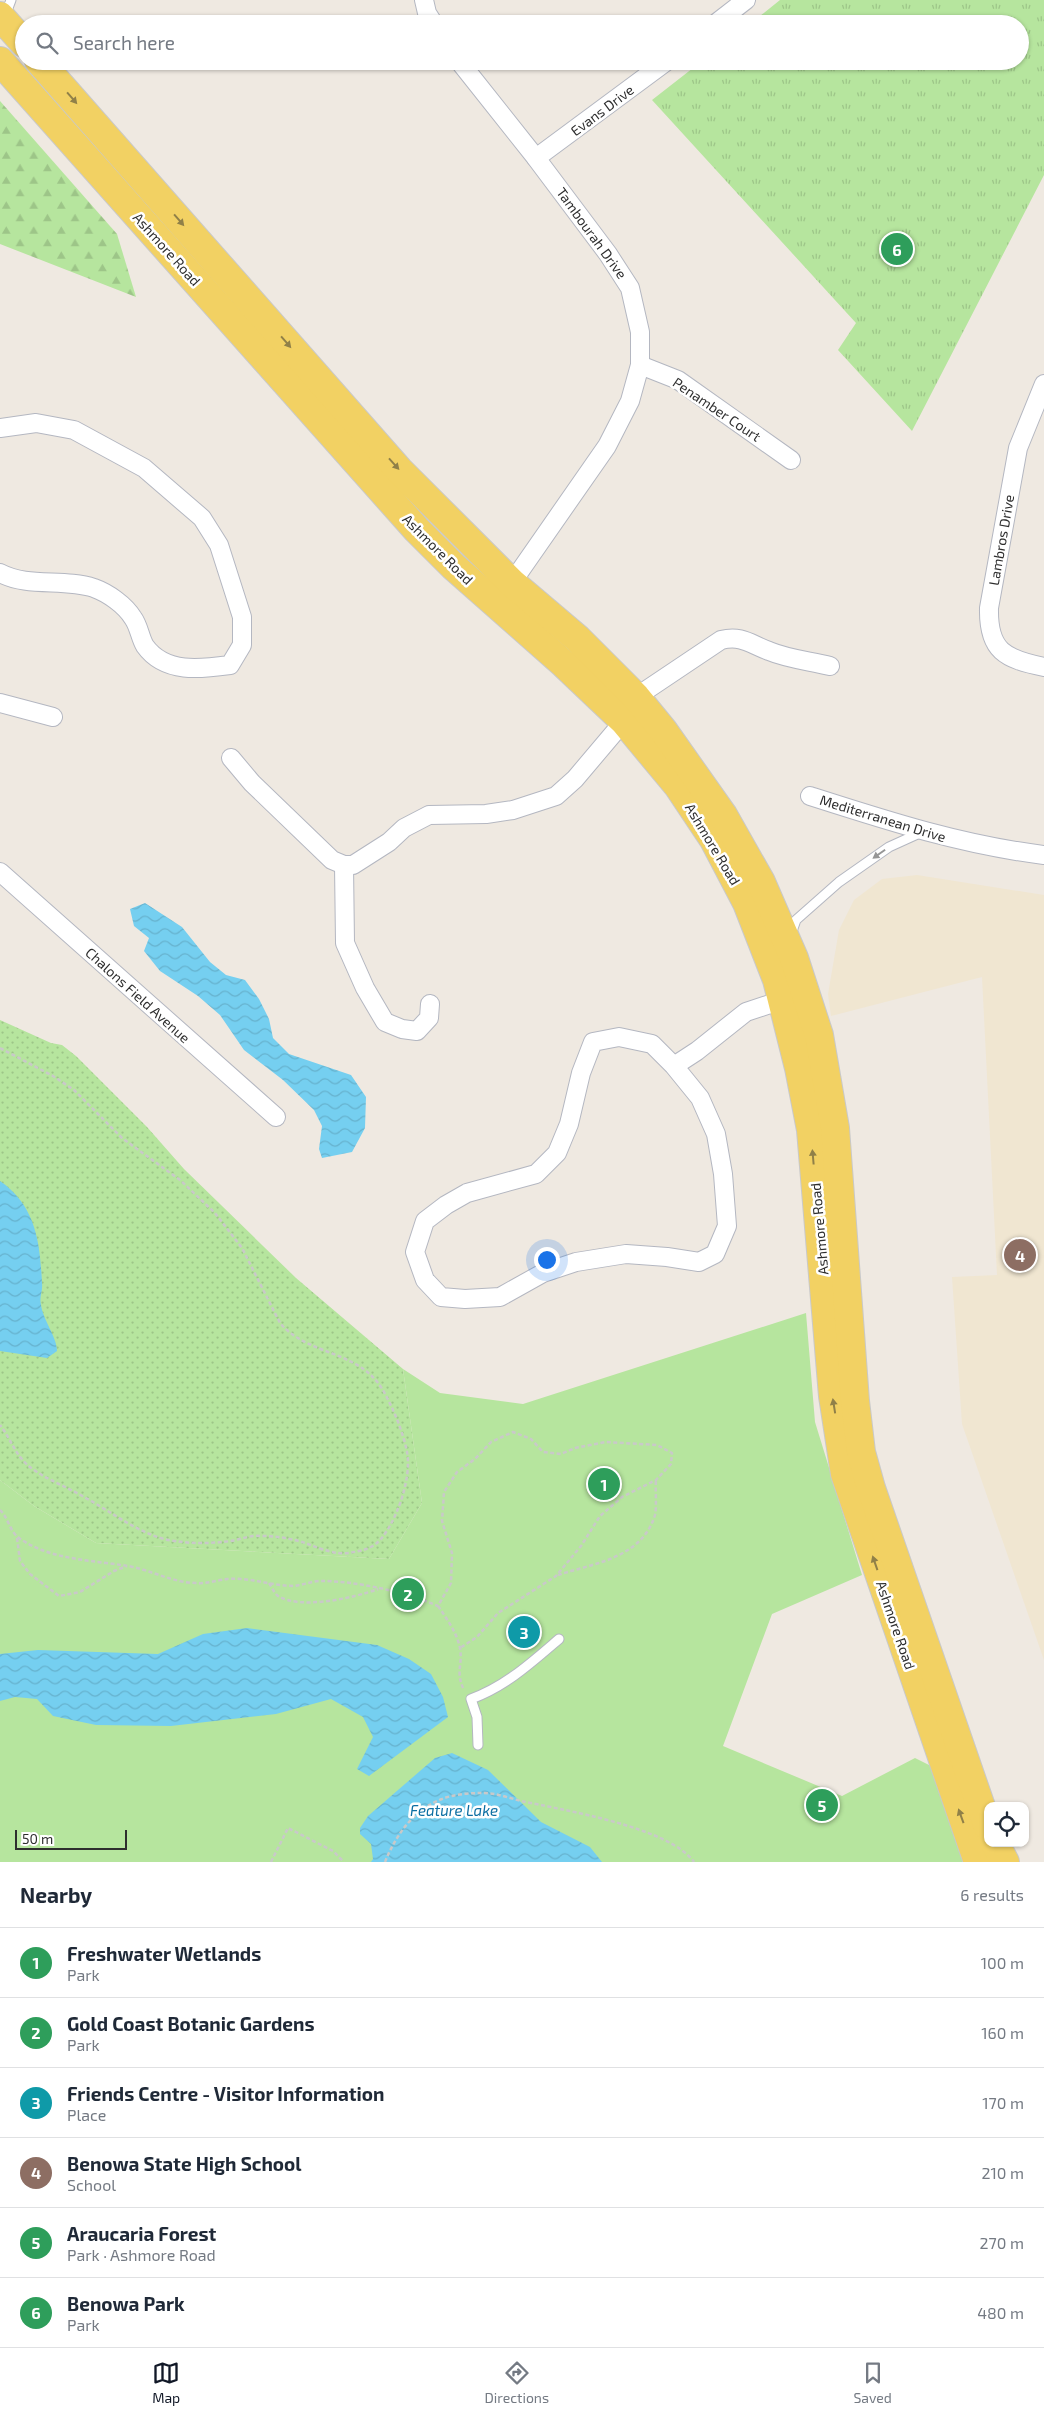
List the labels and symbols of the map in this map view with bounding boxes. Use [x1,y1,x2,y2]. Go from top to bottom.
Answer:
street label: Evans Drive [567,81,637,139]
one-way arrow [66,91,77,104]
street label: Tambourah Drive [553,184,631,282]
street label: Ashmore Road [130,209,204,289]
one-way arrow [173,214,184,226]
pin: 6 [881,230,913,268]
one-way arrow [280,336,291,348]
street label: Penamber Court [670,373,764,445]
one-way arrow [388,457,399,470]
street label: Lambros Drive [985,493,1017,587]
street label: Ashmore Road [399,510,477,588]
street label: Mediterranean Drive [818,791,948,845]
street label: Ashmore Road [682,800,744,888]
one-way arrow [872,849,886,859]
street label: Chalons Field Avenue [82,944,194,1046]
one-way arrow [809,1149,817,1165]
street label: Ashmore Road [807,1182,831,1276]
pin: 4 [1004,1236,1036,1274]
your location [534,1247,560,1273]
one-way arrow [830,1398,838,1414]
pin: 1 [588,1465,620,1503]
one-way arrow [871,1555,879,1570]
pin: 2 [392,1575,424,1613]
street label: Ashmore Road [873,1579,919,1671]
pin: 3 [508,1613,540,1651]
pin: 5 [806,1786,838,1824]
water label: Feature Lake [410,1801,498,1819]
one-way arrow [957,1808,965,1823]
scale bar [15,1827,128,1850]

